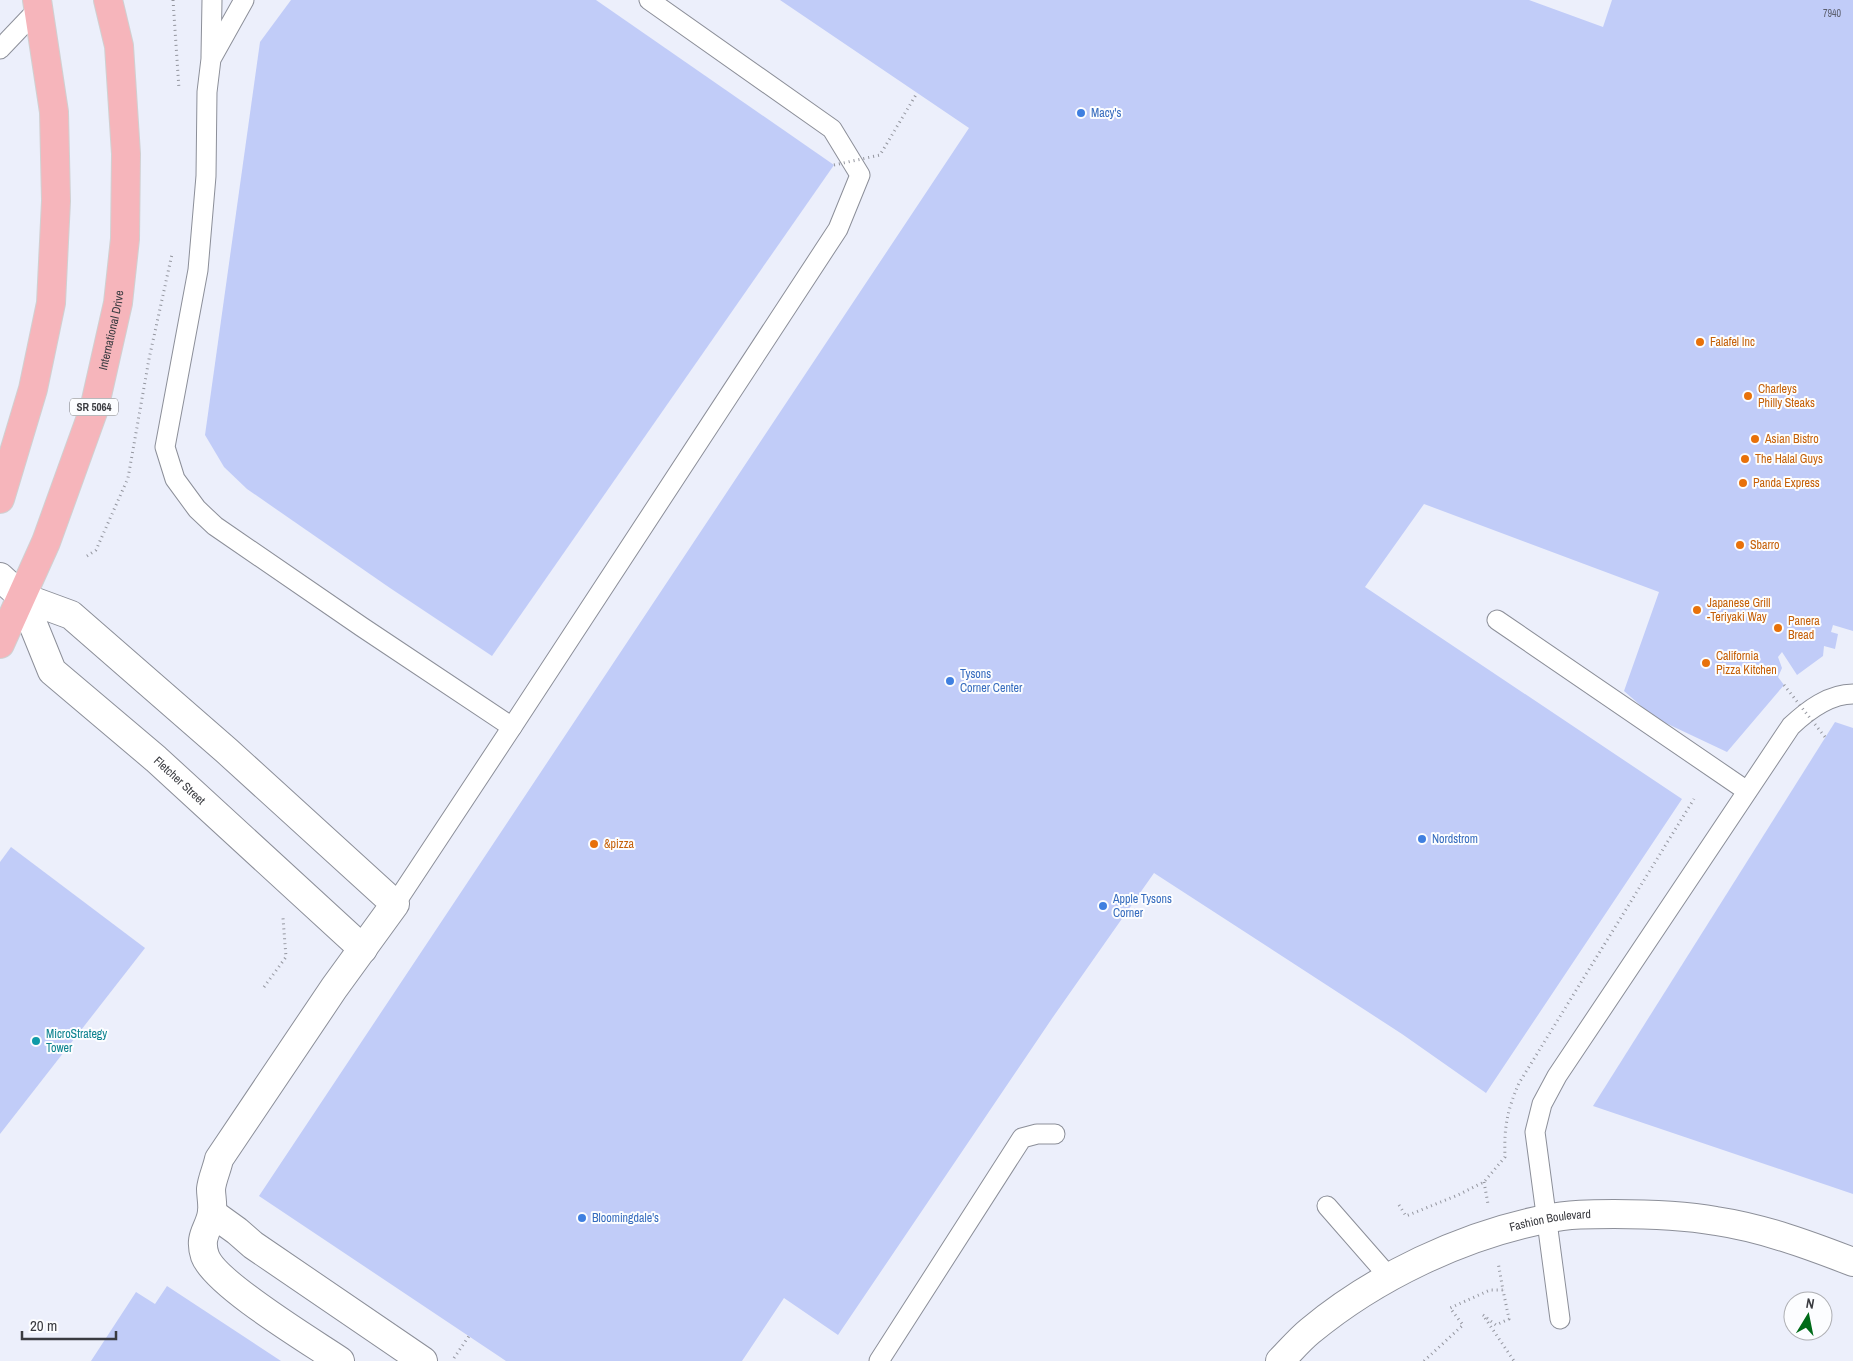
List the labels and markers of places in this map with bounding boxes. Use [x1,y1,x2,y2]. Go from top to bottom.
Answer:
place label: Macy's [1091,105,1121,121]
marker: Macy's [1075,107,1087,119]
place label: Falafel Inc [1710,334,1755,350]
marker: Falafel Inc [1694,336,1706,348]
place label: Charleys Philly Steaks [1758,381,1815,411]
marker: Charleys Philly Steaks [1742,390,1754,402]
place label: Asian Bistro [1764,431,1819,447]
marker: Asian Bistro [1749,433,1761,445]
place label: The Halal Guys [1755,451,1823,467]
marker: The Halal Guys [1739,453,1751,465]
place label: Panda Express [1753,475,1820,491]
marker: Panda Express [1737,477,1749,489]
place label: Sbarro [1750,537,1780,553]
marker: Sbarro [1734,539,1746,551]
place label: Japanese Grill -Teriyaki Way [1707,595,1770,625]
marker: Japanese Grill -Teriyaki Way [1691,604,1703,616]
place label: Panera Bread [1788,613,1820,643]
marker: Panera Bread [1772,622,1784,634]
place label: California Pizza Kitchen [1716,648,1777,678]
marker: California Pizza Kitchen [1700,657,1712,669]
place label: Tysons Corner Center [960,666,1023,696]
marker: Tysons Corner Center [944,675,956,687]
place label: Nordstrom [1432,831,1478,847]
marker: Nordstrom [1416,833,1428,845]
place label: &pizza [604,836,635,852]
marker: &pizza [588,838,600,850]
place label: Apple Tysons Corner [1112,891,1172,921]
marker: Apple Tysons Corner [1097,900,1109,912]
place label: MicroStrategy Tower [46,1026,107,1056]
marker: MicroStrategy Tower [30,1035,42,1047]
place label: Bloomingdale's [592,1210,659,1226]
marker: Bloomingdale's [576,1212,588,1224]

